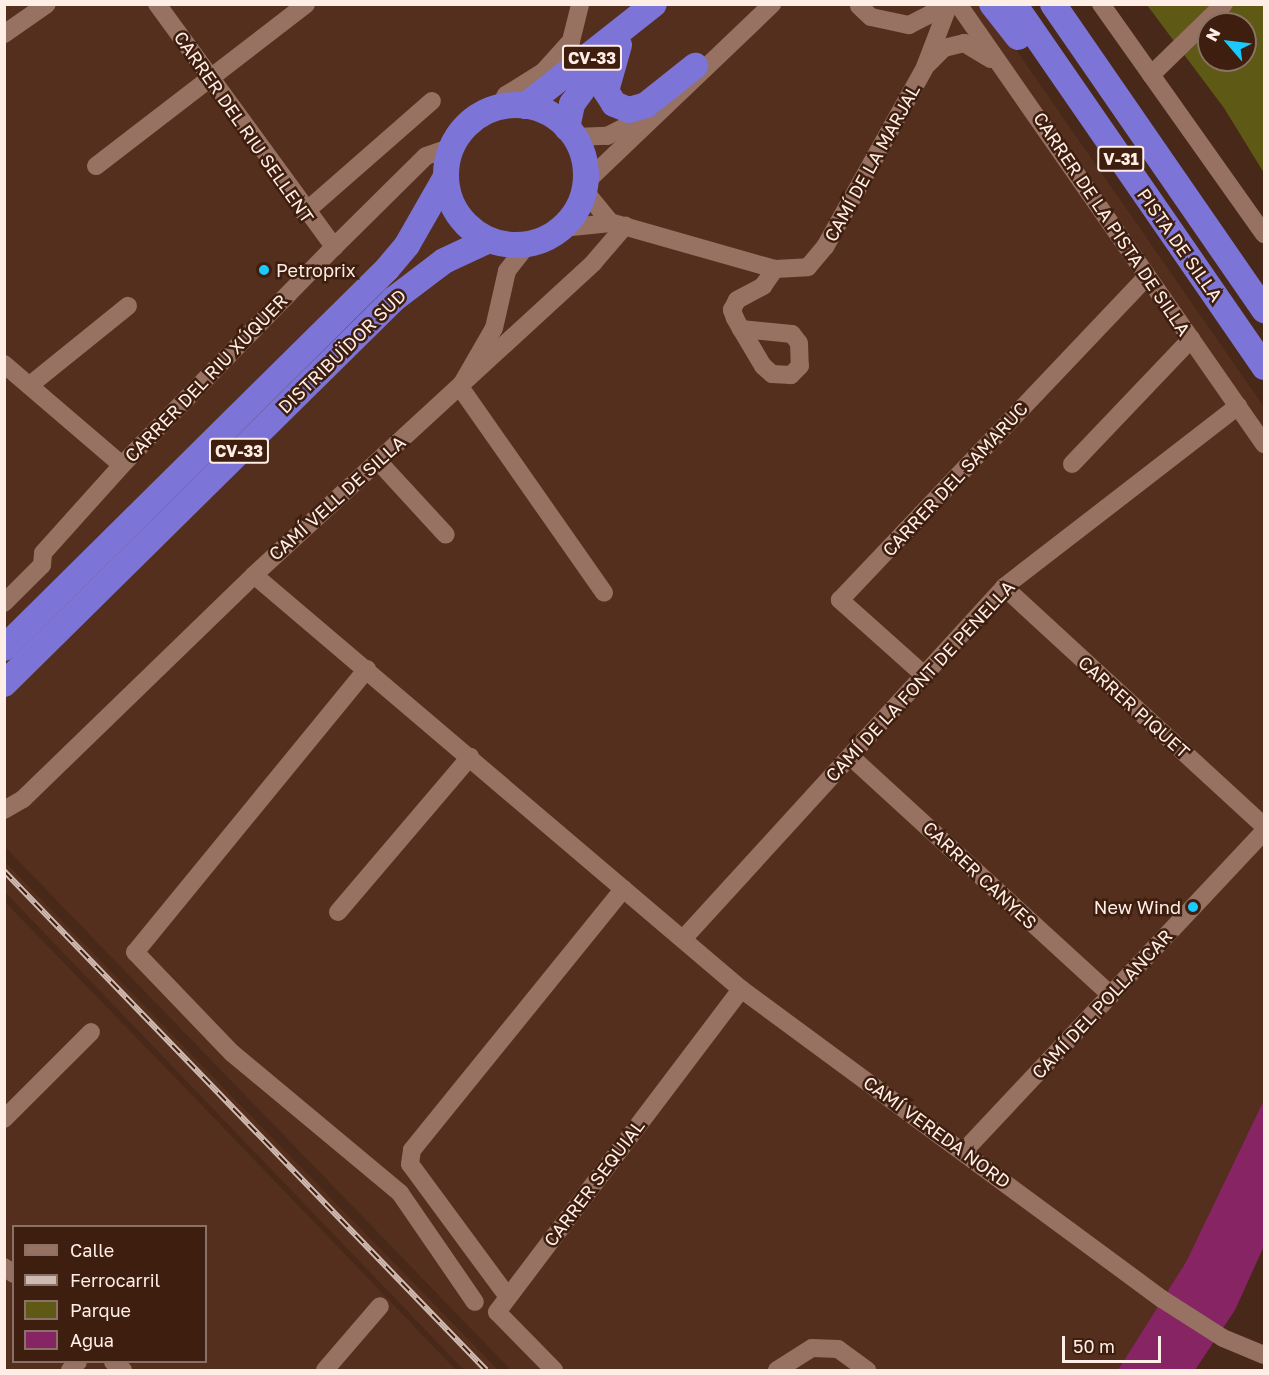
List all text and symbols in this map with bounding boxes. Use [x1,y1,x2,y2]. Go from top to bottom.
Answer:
north arrow [1197,12,1257,72]
text: N [1201,24,1225,45]
street label: CARRER DEL RIU SELLENT [170,27,318,227]
road number: CV-33 [560,45,624,71]
street label: CAMÍ DE LA MARJAL [820,81,924,245]
street label: CARRER DE LA PISTA DE SILLA [1029,108,1195,340]
road number: V-31 [1097,146,1145,172]
street label: PISTA DE SILLA [1133,184,1227,306]
place label: Petroprix [276,259,356,281]
marker: Petroprix [257,263,271,277]
street label: DISTRIBUÏDOR SUD [274,284,410,418]
street label: CARRER DEL RIU XÚQUER [120,290,292,466]
street label: CARRER DEL SAMARUC [878,397,1032,561]
street label: CAMÍ VELL DE SILLA [264,431,410,565]
road number: CV-33 [208,438,270,464]
street label: CAMÍ DE LA FONT DE PENELLA [821,576,1019,786]
street label: CARRER PIQUET [1074,651,1194,763]
street label: CARRER CANYES [919,817,1041,933]
place label: New Wind [1094,896,1181,918]
marker: New Wind [1186,900,1200,914]
street label: CAMÍ DEL POLLANCAR [1027,925,1177,1083]
street label: CAMÍ VEREDA NORD [859,1071,1015,1193]
street label: CARRER SEQUIAL [539,1115,649,1251]
legend [12,1225,207,1363]
text: Calle [70,1239,114,1261]
text: Ferrocarril [70,1269,160,1291]
text: Parque [70,1299,131,1321]
scale bar [1065,1324,1164,1362]
text: Agua [70,1329,114,1351]
text: 50 m [1073,1335,1115,1357]

